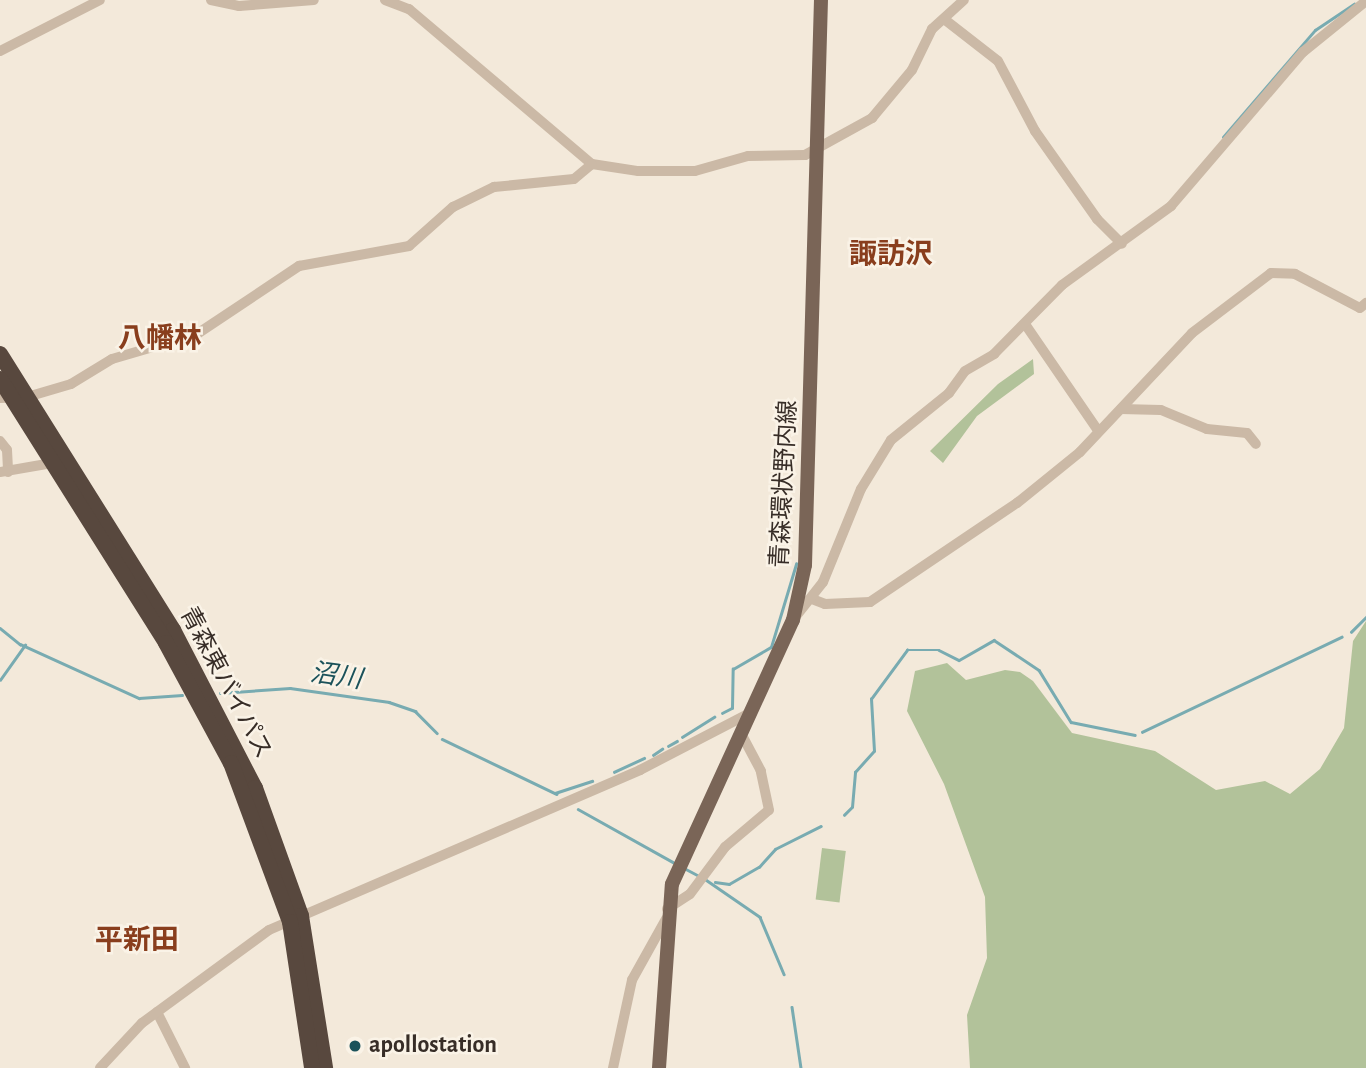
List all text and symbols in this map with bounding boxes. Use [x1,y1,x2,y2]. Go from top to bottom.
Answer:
district label: 諏訪沢 [849,238,933,272]
district label: 八幡林 [118,322,202,356]
street label: 青森環状野内線 [766,399,804,569]
street label: 青森東バイパス [173,602,277,764]
water label: 沼川 [308,658,364,696]
district label: 平新田 [95,924,179,958]
place label: apollostation [369,1032,497,1060]
marker: apollostation [347,1038,363,1054]

